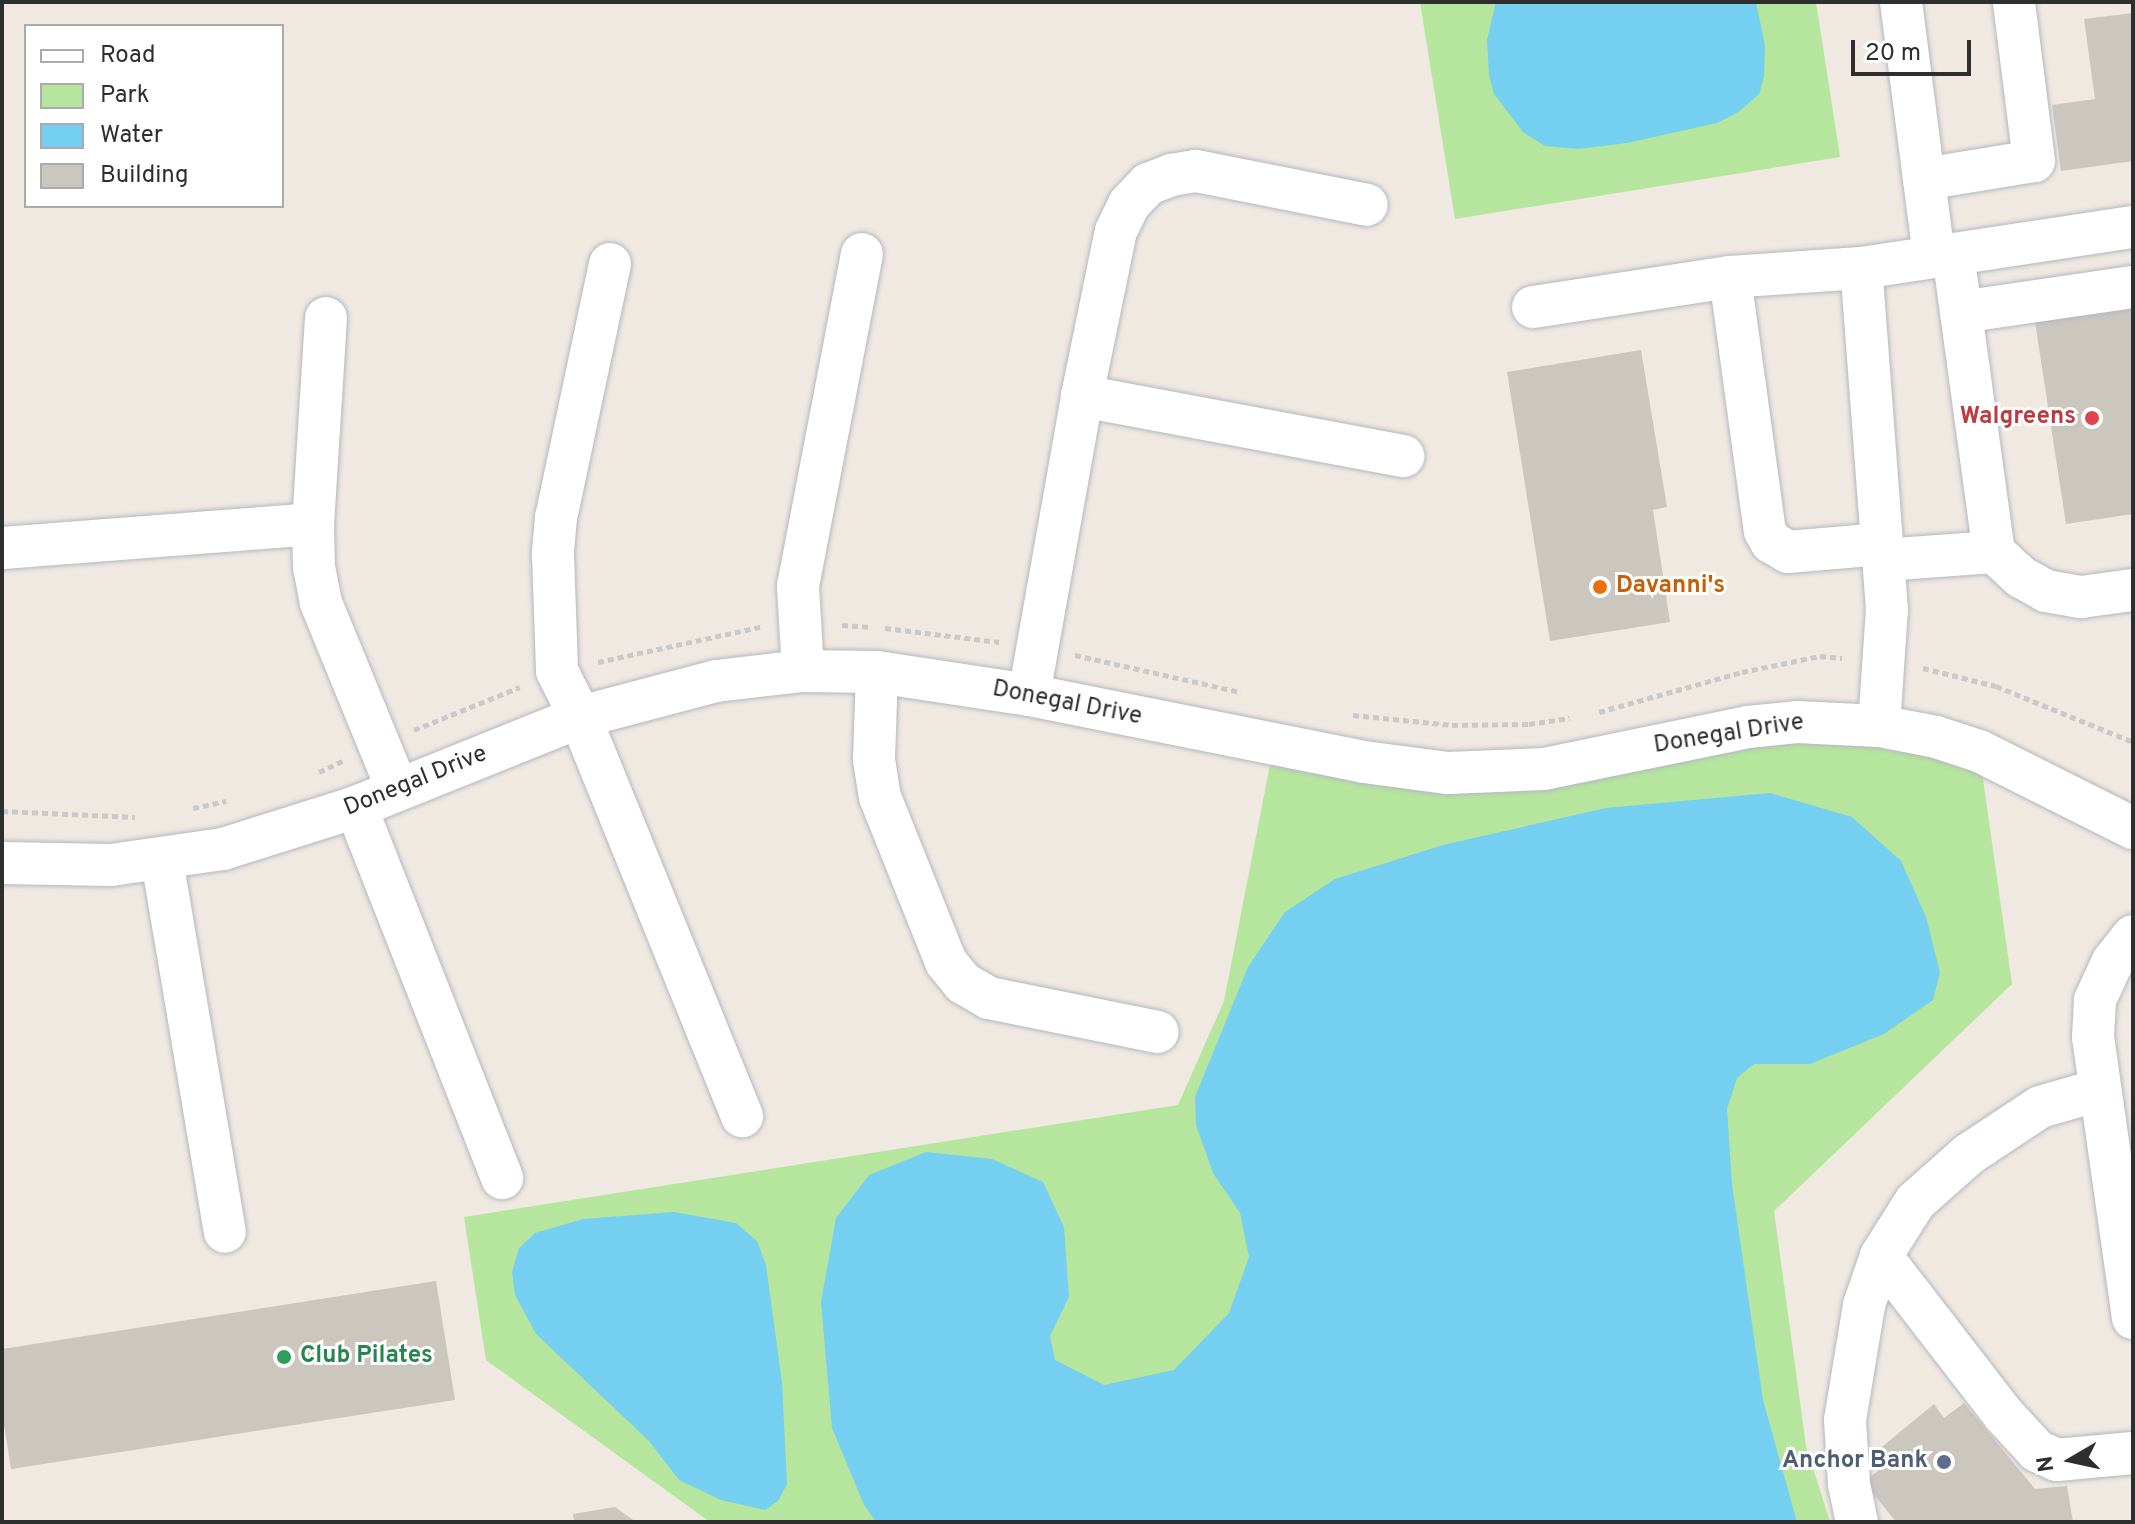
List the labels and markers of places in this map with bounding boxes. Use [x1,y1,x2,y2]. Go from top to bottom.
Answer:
place label: Walgreens [1960,404,2076,432]
marker: Walgreens [2083,409,2101,427]
place label: Davanni's [1616,573,1725,601]
marker: Davanni's [1591,578,1609,596]
place label: Club Pilates [300,1343,433,1371]
marker: Club Pilates [275,1348,293,1366]
place label: Anchor Bank [1782,1448,1928,1476]
marker: Anchor Bank [1935,1453,1953,1471]

